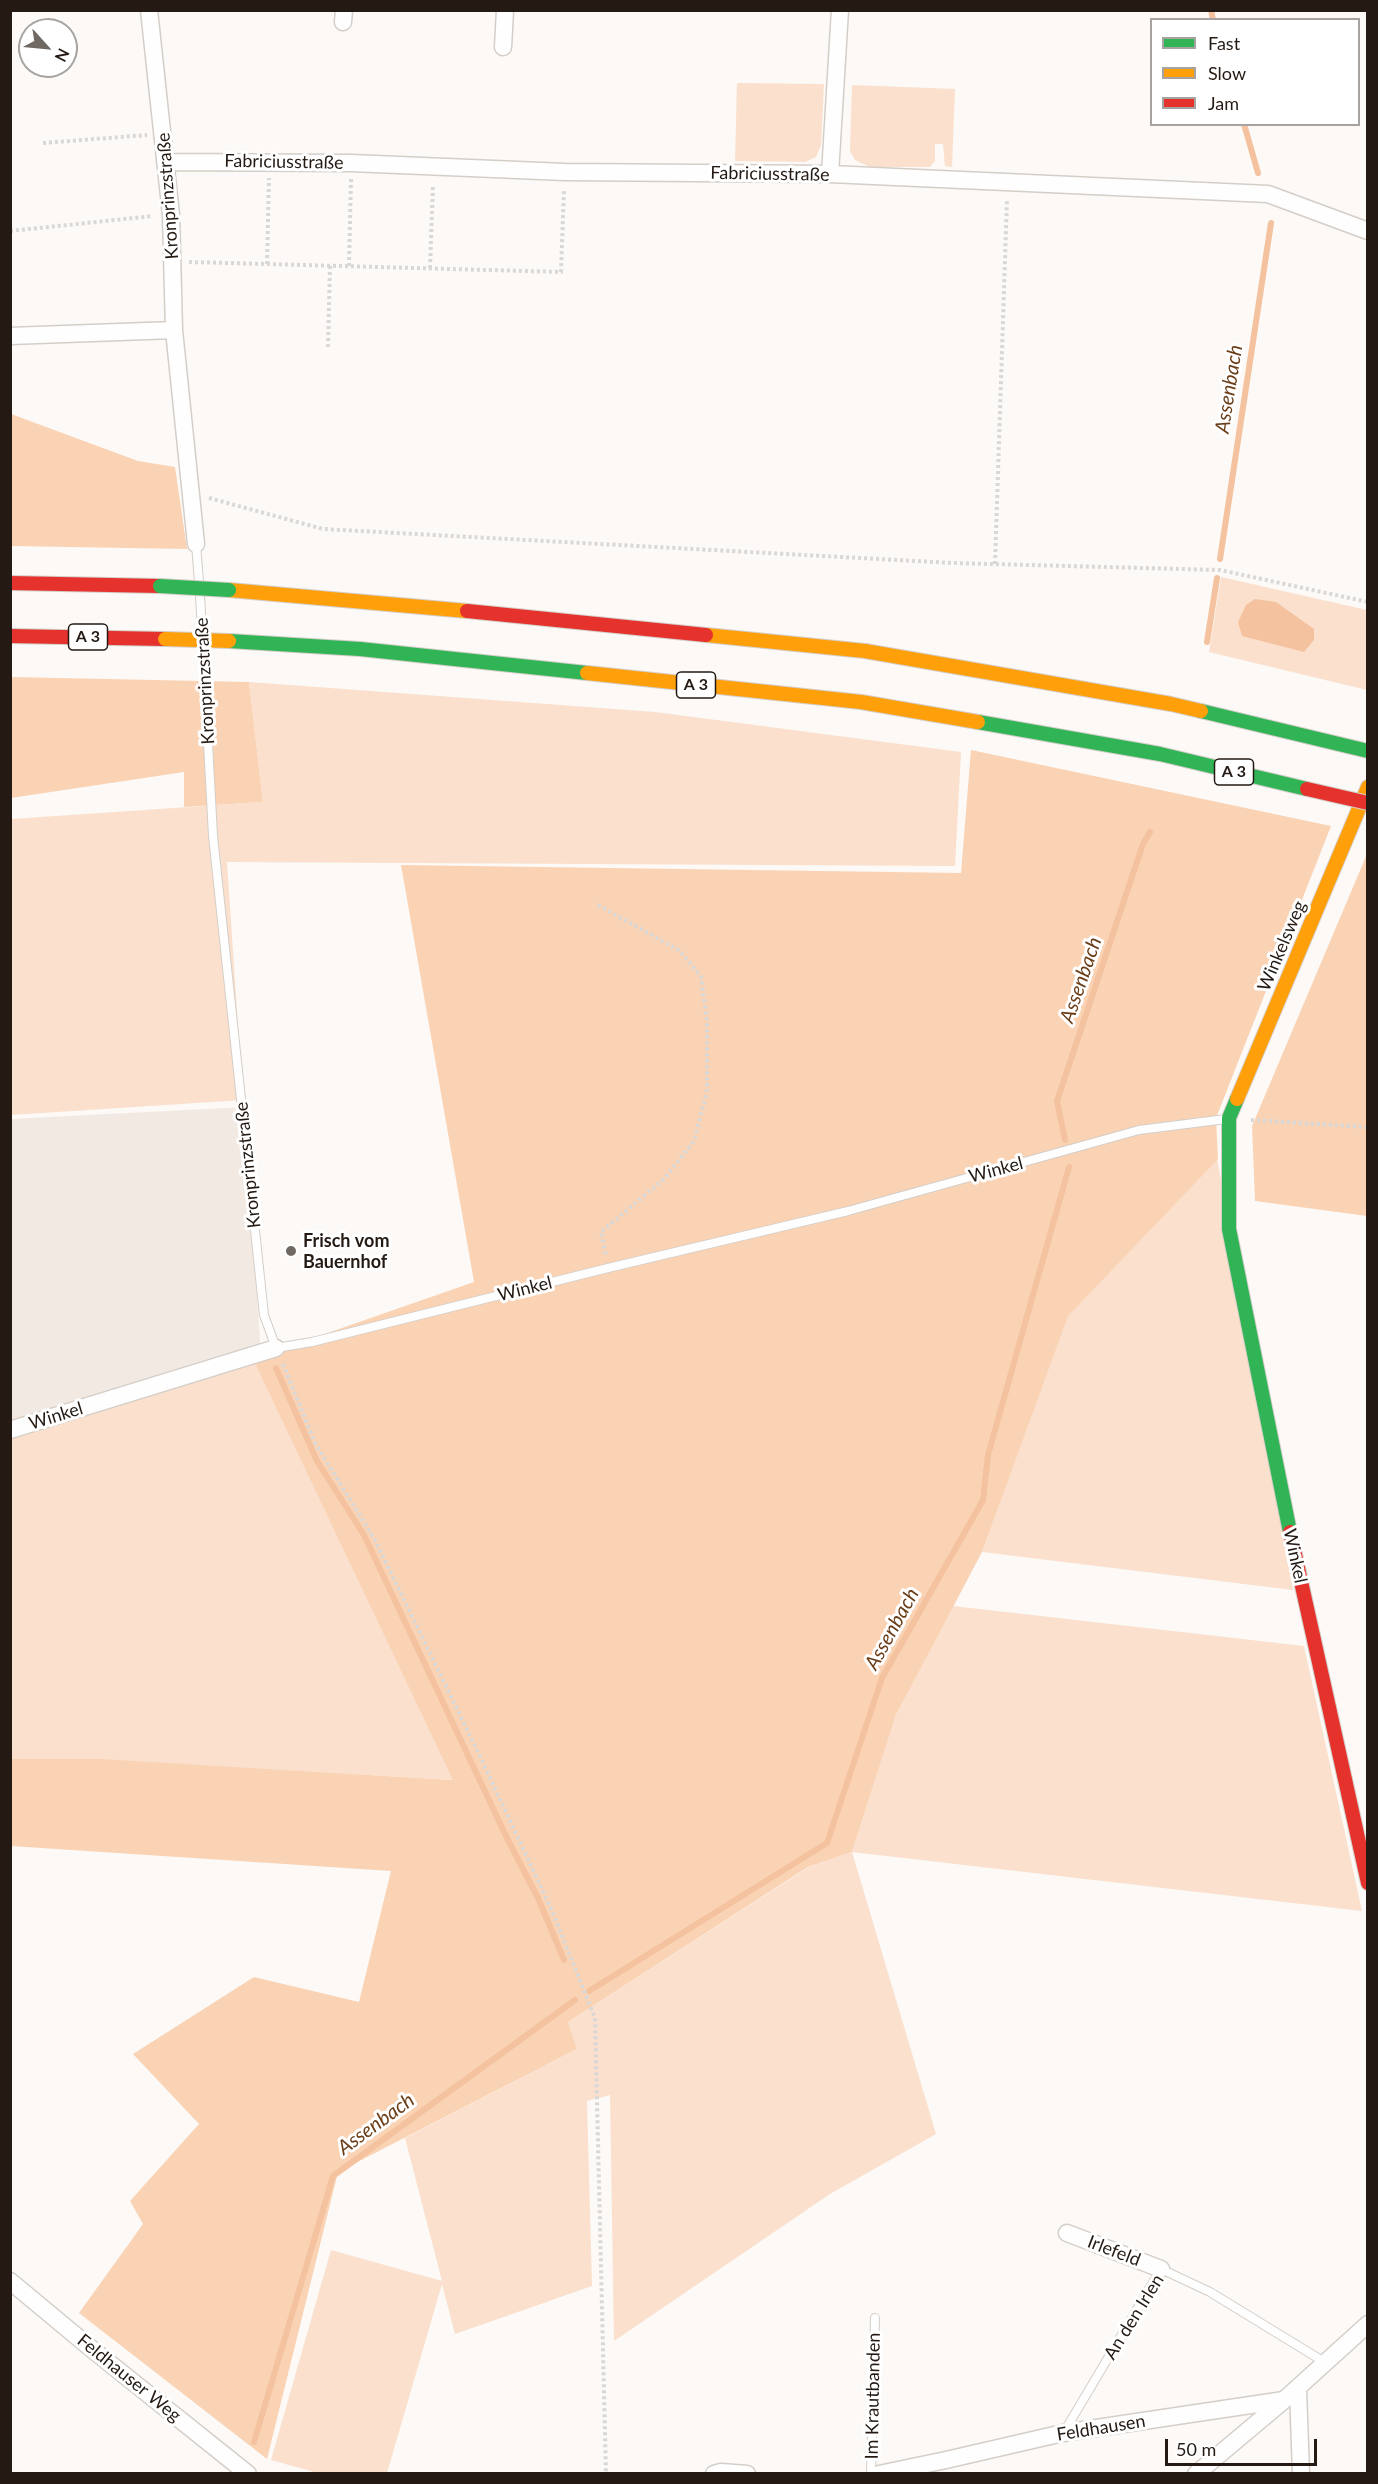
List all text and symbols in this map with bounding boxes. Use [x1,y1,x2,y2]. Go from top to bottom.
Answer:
north arrow [18,18,78,78]
legend [1150,18,1360,126]
text: Fast [1208,32,1240,54]
text: N [51,46,74,65]
text: Slow [1208,62,1246,84]
text: Jam [1208,92,1239,114]
street label: Kronprinzstraße [153,132,183,260]
street label: Fabriciusstraße [224,150,344,174]
street label: Fabriciusstraße [710,162,830,186]
water label: Assenbach [1210,343,1248,435]
street label: Kronprinzstraße [191,617,219,745]
road number: A 3 [68,624,107,650]
road number: A 3 [676,672,716,698]
road number: A 3 [1214,759,1254,785]
street label: Winkelsweg [1253,898,1311,994]
water label: Assenbach [1055,934,1107,1026]
street label: Kronprinzstraße [231,1101,265,1229]
street label: Winkel [966,1152,1026,1188]
place label: Frisch vom Bauernhof [303,1230,389,1272]
marker: Frisch vom Bauernhof [284,1244,298,1258]
street label: Winkel [496,1272,554,1306]
street label: Winkel [26,1398,86,1434]
street label: Winkel [1279,1527,1311,1585]
water label: Assenbach [860,1584,924,1674]
water label: Assenbach [333,2088,419,2160]
street label: Irlefeld [1084,2231,1144,2271]
street label: An den Irlen [1099,2270,1169,2364]
street label: Feldhauser Weg [73,2330,185,2426]
street label: Im Krautbanden [861,2332,885,2460]
street label: Feldhausen [1055,2410,1147,2446]
scale bar [1168,2427,1320,2465]
text: 50 m [1176,2438,1216,2460]

